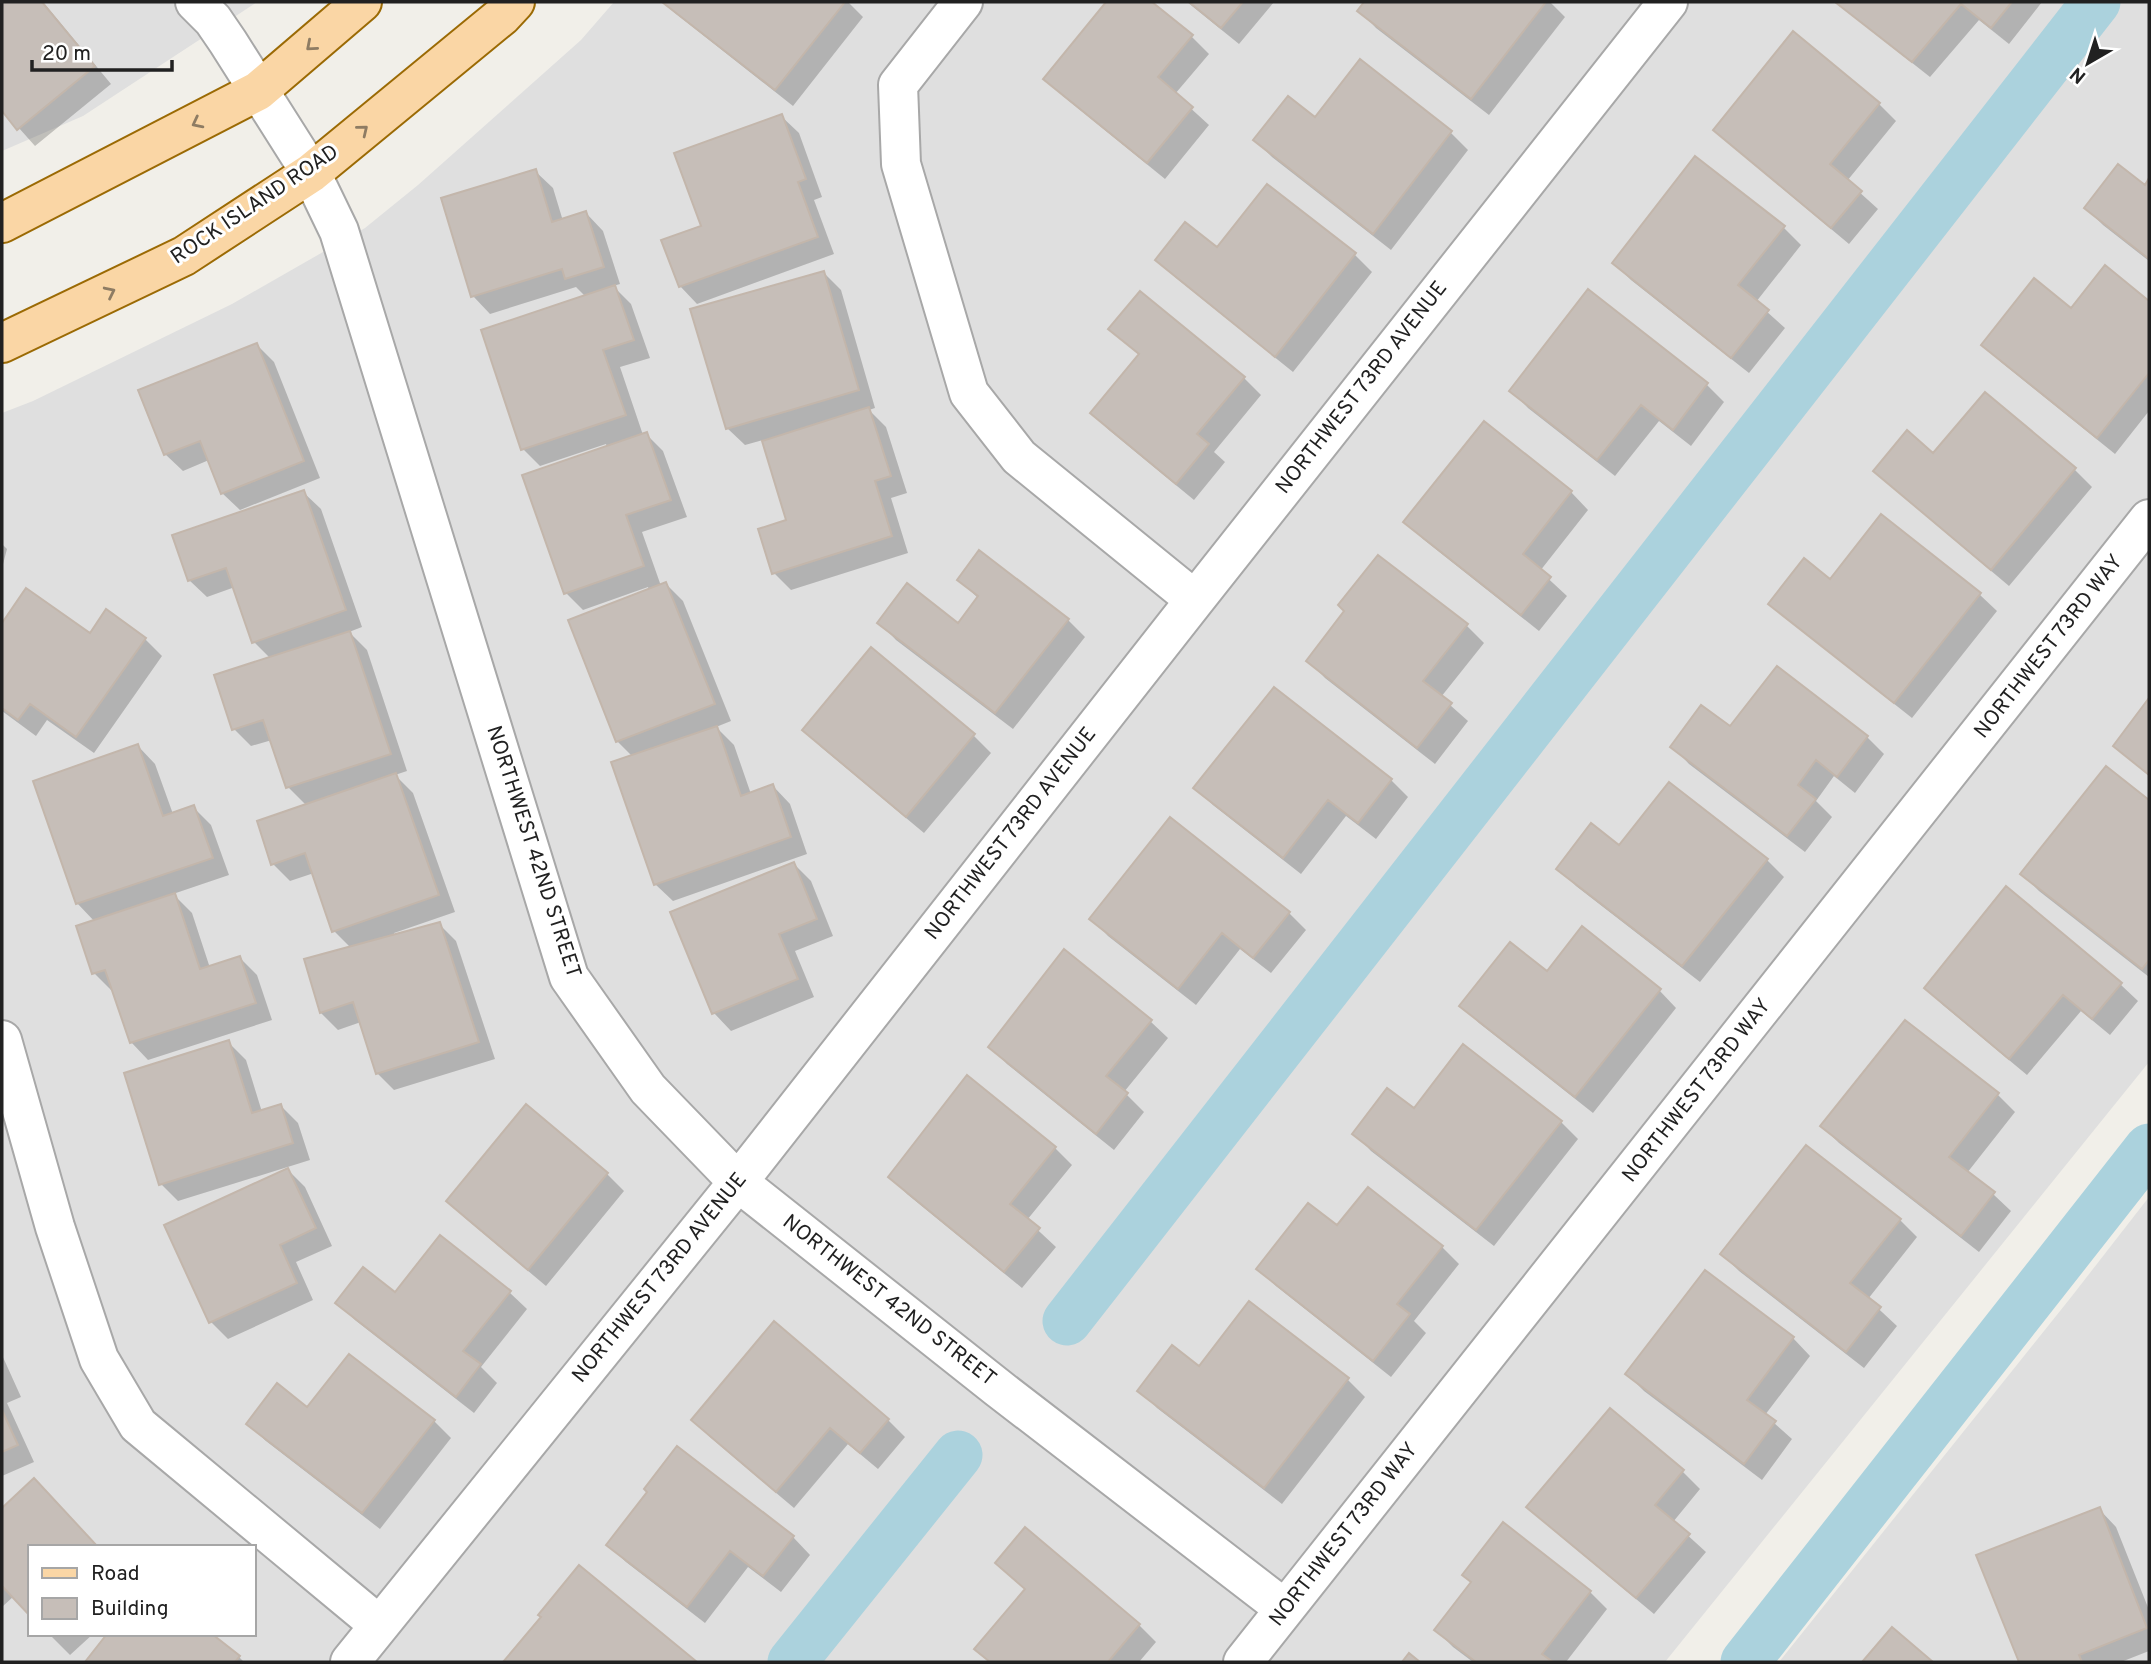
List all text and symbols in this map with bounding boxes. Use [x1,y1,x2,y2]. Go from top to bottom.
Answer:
scale bar [32,28,172,72]
north arrow [2053,28,2123,98]
one-way arrow [306,38,319,50]
text: 20 m [42,41,91,68]
text: N [2066,61,2091,88]
one-way arrow [192,114,205,128]
one-way arrow [356,125,368,138]
street label: ROCK ISLAND ROAD [166,139,344,271]
street label: NORTHWEST 73RD AVENUE [1270,276,1454,500]
one-way arrow [103,286,115,300]
street label: NORTHWEST 73RD WAY [1969,550,2129,744]
street label: NORTHWEST 42ND STREET [479,722,587,982]
street label: NORTHWEST 73RD AVENUE [919,722,1103,946]
street label: NORTHWEST 73RD WAY [1617,994,1777,1188]
street label: NORTHWEST 73RD AVENUE [567,1167,753,1389]
street label: NORTHWEST 42ND STREET [777,1209,1001,1393]
street label: NORTHWEST 73RD WAY [1264,1438,1424,1632]
legend [28,1545,256,1636]
text: Road [91,1561,140,1588]
text: Building [91,1596,169,1623]

